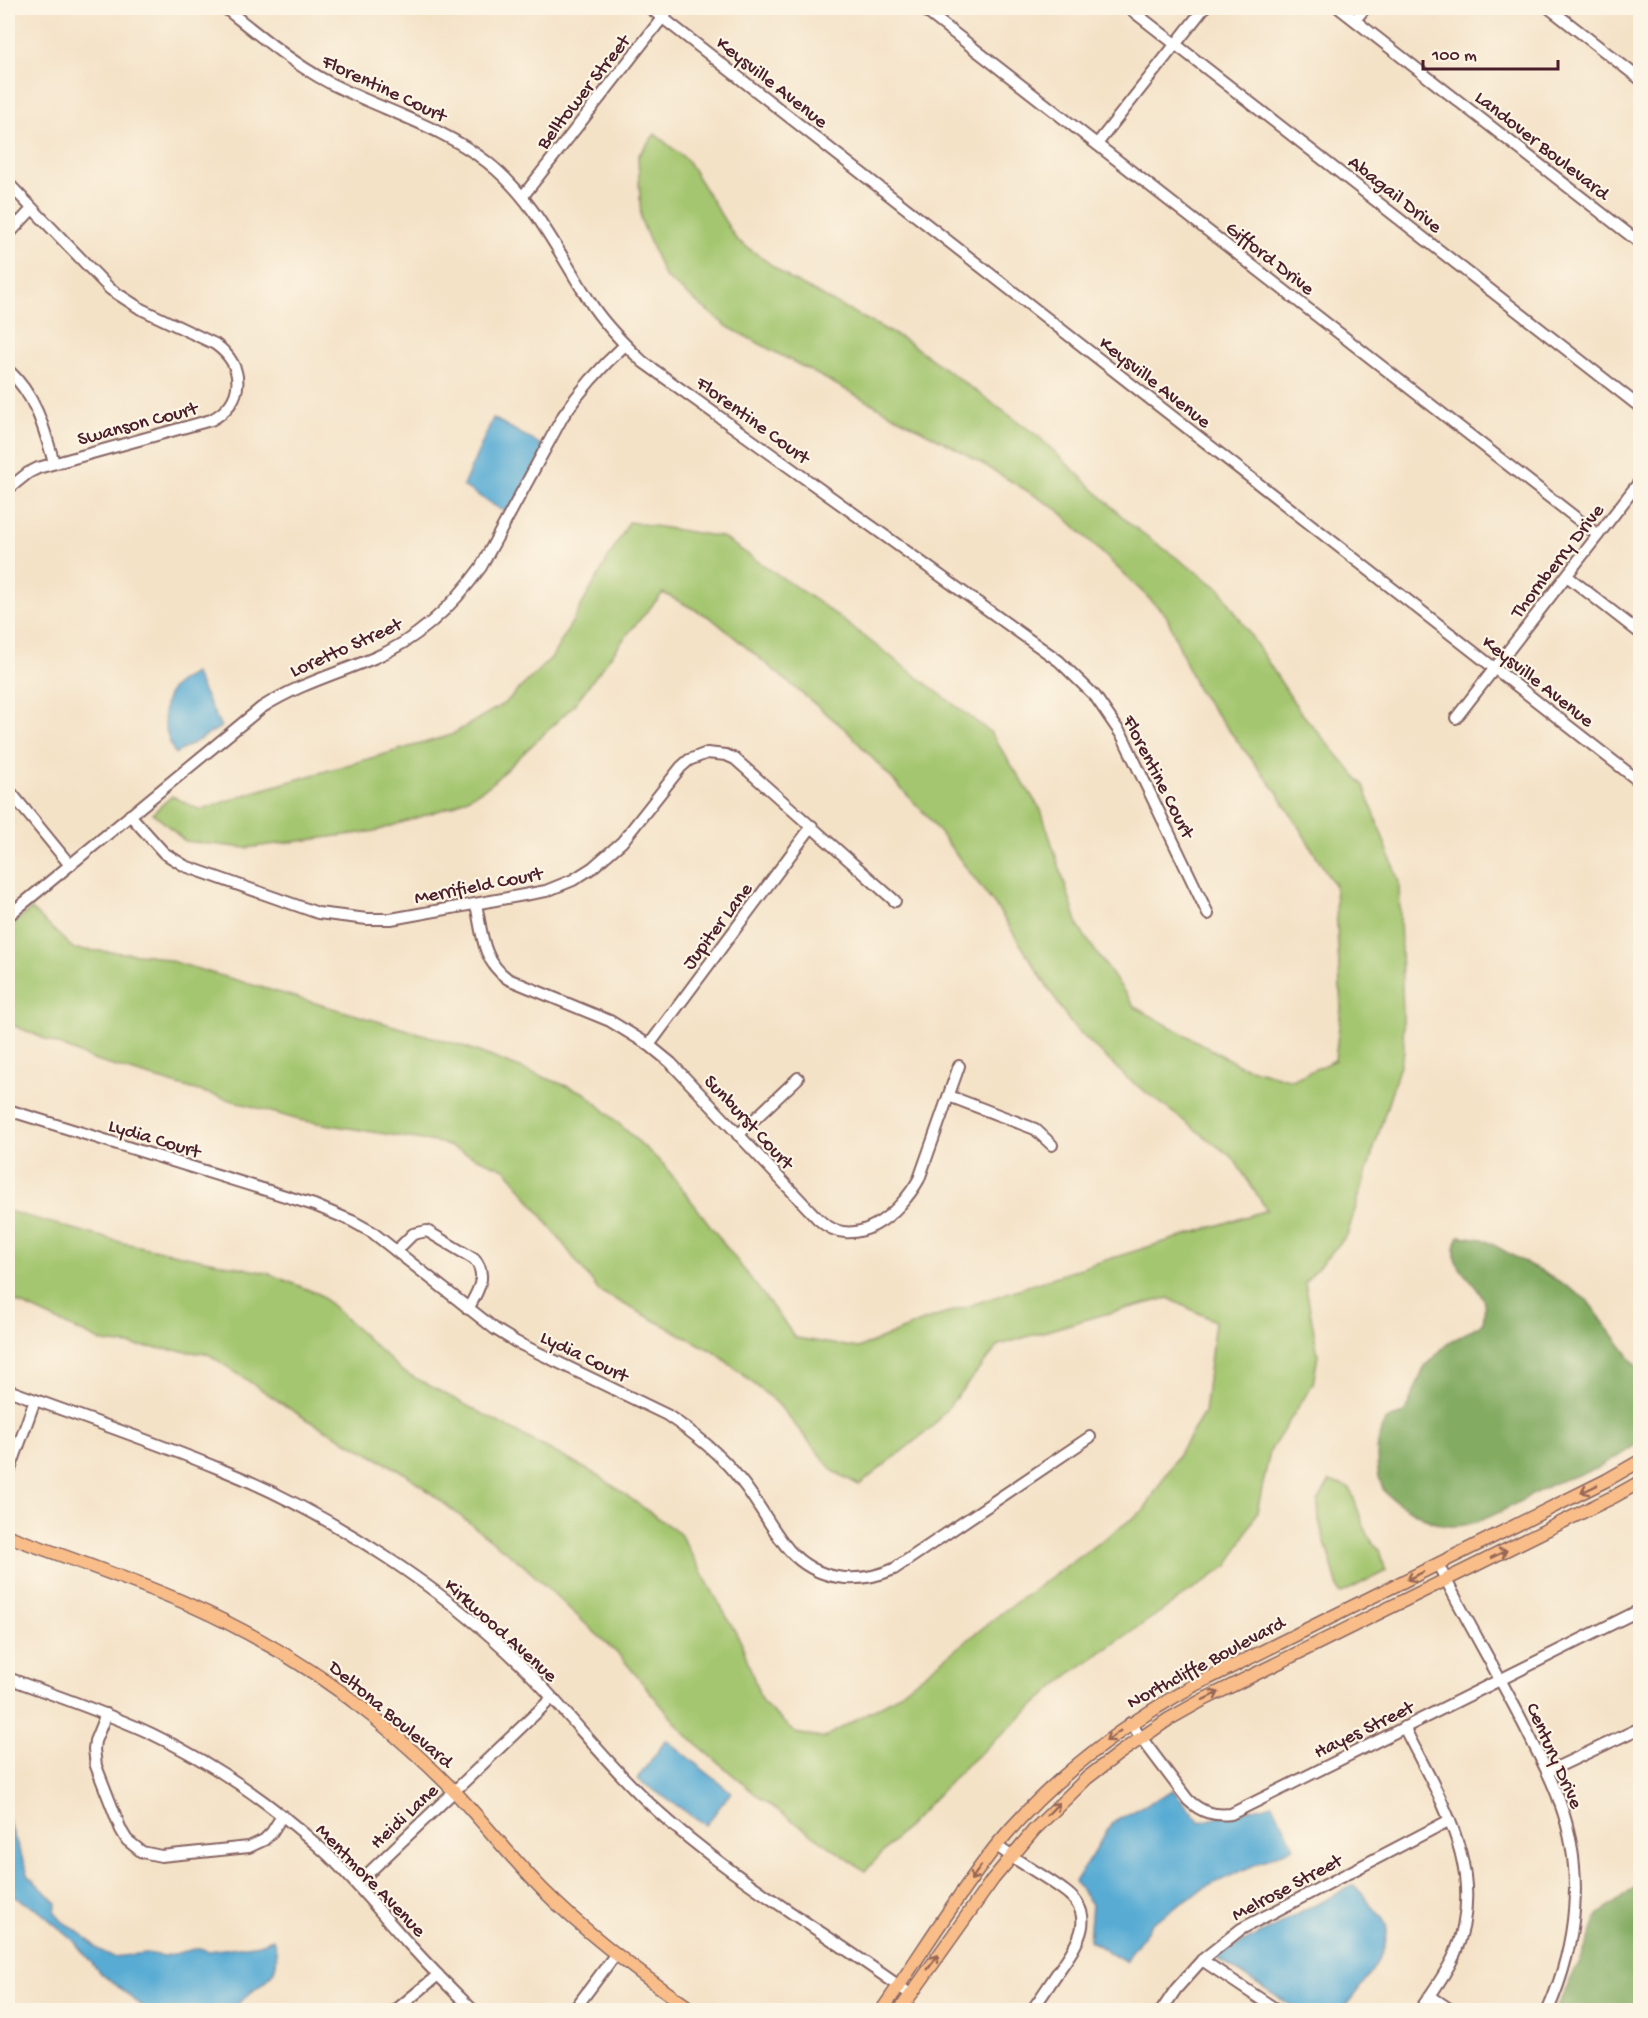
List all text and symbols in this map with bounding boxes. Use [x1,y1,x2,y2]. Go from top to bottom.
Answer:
street label: Belltower Street [532,30,638,156]
street label: Keysville Avenue [710,33,832,135]
scale bar [1423,33,1558,71]
text: 100 m [1431,46,1477,67]
street label: Florentine Court [317,51,451,130]
street label: Landover Boulevard [1469,87,1615,208]
street label: Abagail Drive [1342,152,1446,240]
street label: Gifford Drive [1220,218,1318,302]
street label: Keysville Avenue [1093,333,1215,435]
street label: Florentine Court [690,372,815,472]
street label: Swanson Court [75,398,202,452]
street label: Thornberry Drive [1506,500,1611,625]
street label: Loretto Street [287,614,408,684]
street label: Keysville Avenue [1476,632,1598,734]
street label: Florentine Court [1116,711,1199,845]
street label: Merrifield Court [413,863,547,911]
street label: Jupiter Lane [679,879,759,975]
street label: Sunburst Court [698,1071,798,1177]
street label: Lydia Court [105,1115,204,1166]
street label: Lydia Court [536,1327,633,1390]
one-way arrow [1581,1484,1599,1496]
one-way arrow [1489,1547,1507,1559]
one-way arrow [1406,1571,1424,1582]
street label: Kirkwood Avenue [438,1575,561,1689]
street label: Northcliffe Boulevard [1124,1612,1292,1715]
street label: Deltona Boulevard [321,1656,458,1776]
one-way arrow [1202,1690,1220,1702]
street label: Hayes Street [1311,1696,1420,1765]
street label: Century Drive [1519,1700,1587,1814]
one-way arrow [1105,1730,1121,1742]
street label: Heidi Lane [366,1780,445,1855]
one-way arrow [1046,1802,1061,1817]
street label: Mentmore Avenue [310,1820,430,1943]
street label: Melrose Street [1228,1849,1348,1928]
one-way arrow [970,1865,982,1881]
one-way arrow [927,1955,939,1971]

